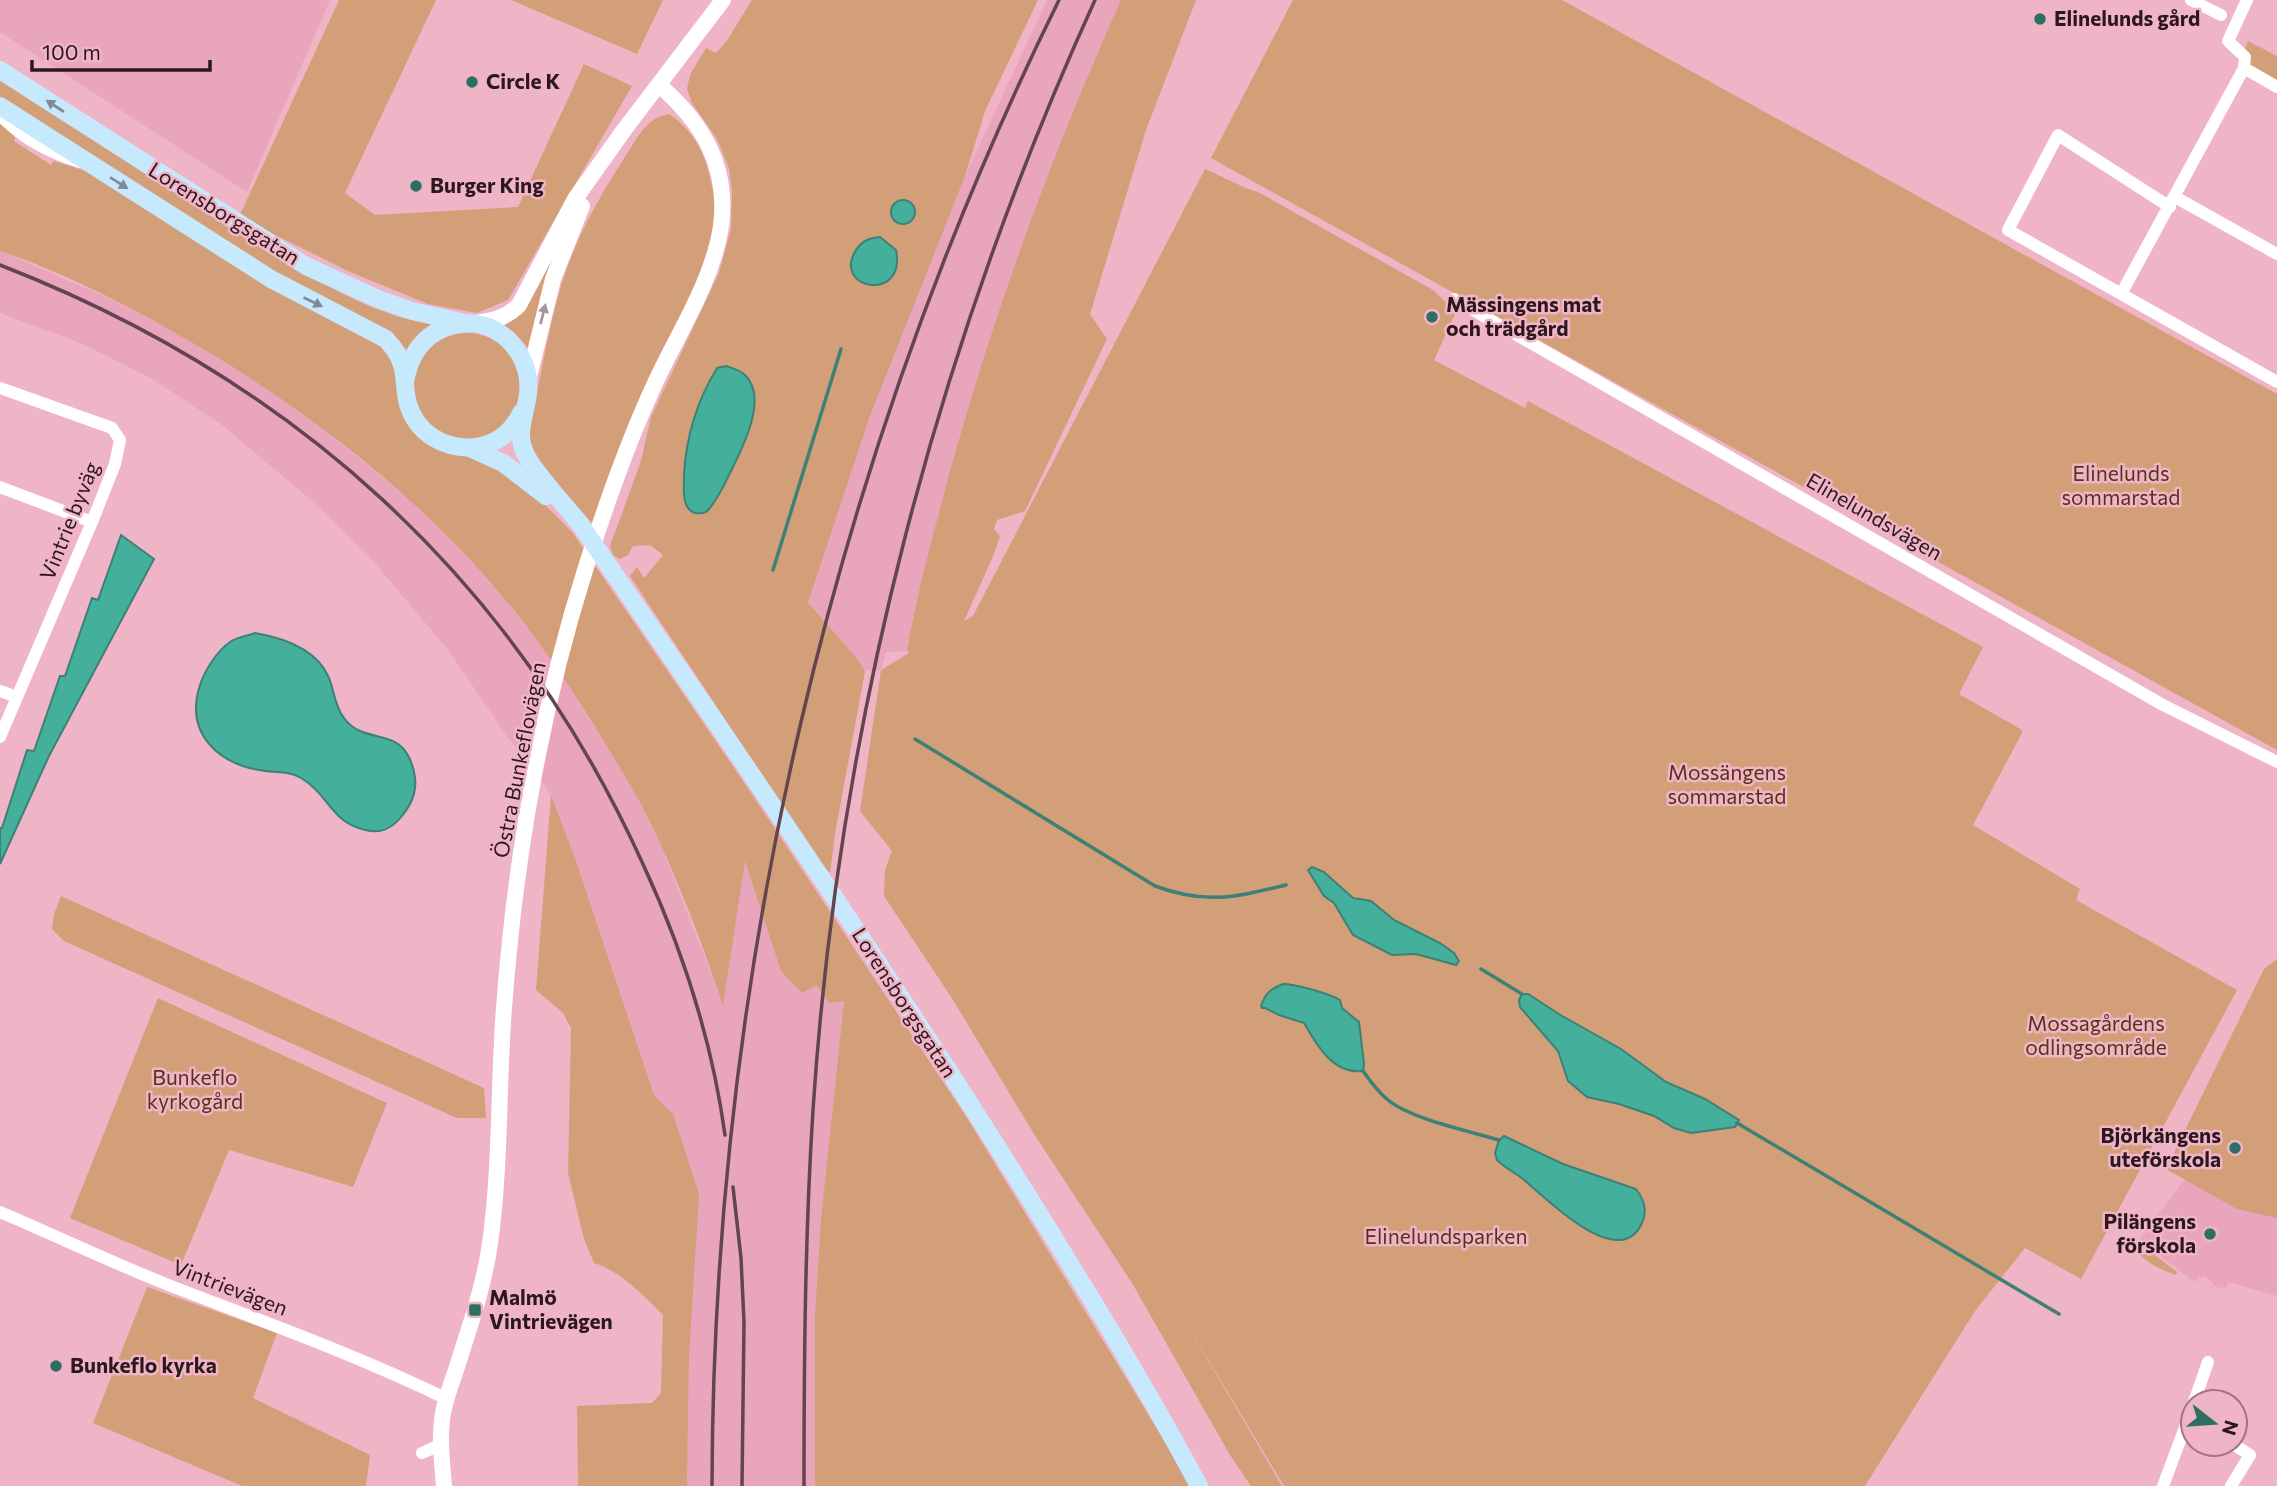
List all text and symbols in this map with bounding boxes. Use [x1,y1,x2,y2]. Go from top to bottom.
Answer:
place label: Elinelunds gård [2054,5,2200,30]
marker: Elinelunds gård [2032,11,2048,27]
scale bar [32,28,210,72]
text: 100 m [42,39,101,64]
place label: Circle K [486,68,561,93]
marker: Circle K [464,74,480,90]
one-way arrow [46,99,65,112]
street label: Lorensborgsgatan [145,156,305,269]
place label: Burger King [430,172,544,197]
one-way arrow [110,176,129,189]
marker: Burger King [408,178,424,194]
place label: Mässingens mat och trädgård [1446,291,1601,340]
one-way arrow [303,297,323,308]
one-way arrow [538,303,549,325]
marker: Mässingens mat och trädgård [1424,309,1440,325]
street label: Vintrie byväg [34,458,104,583]
park label: Elinelunds sommarstad [2062,460,2180,509]
street label: Elinelundsvägen [1802,467,1947,565]
street label: Östra Bunkeflovägen [487,660,550,860]
park label: Mossängens sommarstad [1668,759,1786,808]
street label: Lorensborgsgatan [848,923,963,1082]
park label: Mossagårdens odlingsområde [2025,1010,2167,1059]
park label: Bunkeflo kyrkogård [147,1064,243,1113]
place label: Björkängens uteförskola [2101,1122,2221,1171]
marker: Björkängens uteförskola [2227,1140,2243,1156]
place label: Pilängens förskola [2103,1208,2196,1257]
park label: Elinelundsparken [1365,1223,1527,1248]
marker: Pilängens förskola [2202,1226,2218,1242]
street label: Vintrievägen [170,1253,291,1320]
place label: Malmö Vintrievägen [489,1284,613,1333]
marker: Malmö Vintrievägen [467,1302,483,1318]
place label: Bunkeflo kyrka [70,1352,217,1377]
marker: Bunkeflo kyrka [48,1358,64,1374]
north arrow [2179,1388,2249,1458]
text: N [2218,1418,2244,1438]

